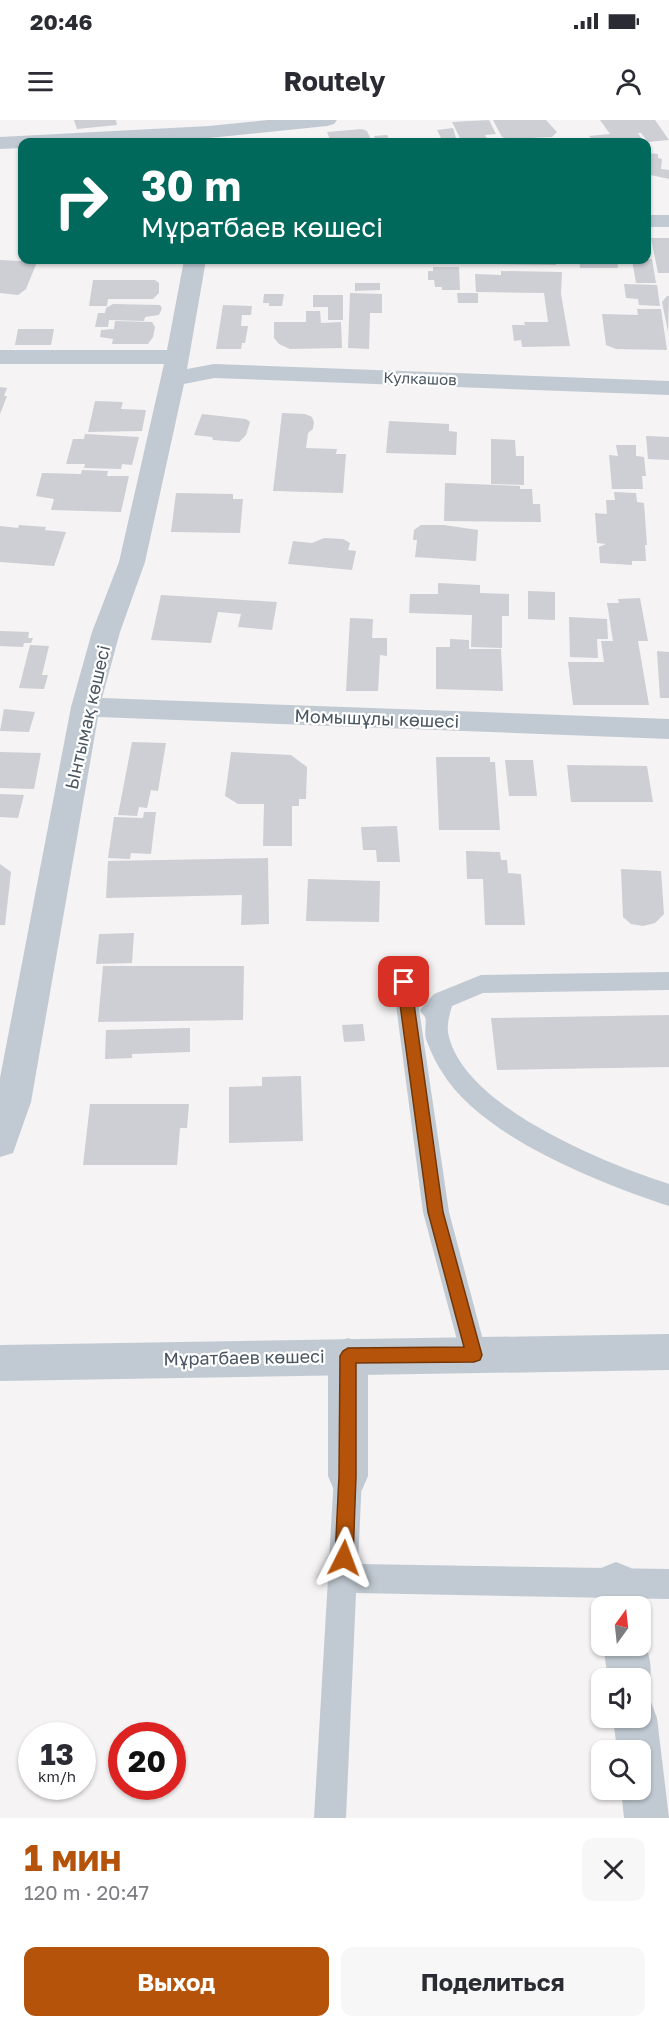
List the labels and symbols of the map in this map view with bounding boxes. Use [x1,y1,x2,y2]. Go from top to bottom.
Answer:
street label: Кулкашов [383,368,457,388]
street label: Ынтымақ көшесі [60,643,114,791]
street label: Момышұлы көшесі [294,704,460,733]
pin [378,956,429,1007]
street label: Мұратбаев көшесі [163,1345,325,1370]
position arrow [312,1526,376,1590]
north arrow [591,1596,651,1656]
speed limit sign: 20 [108,1722,186,1800]

